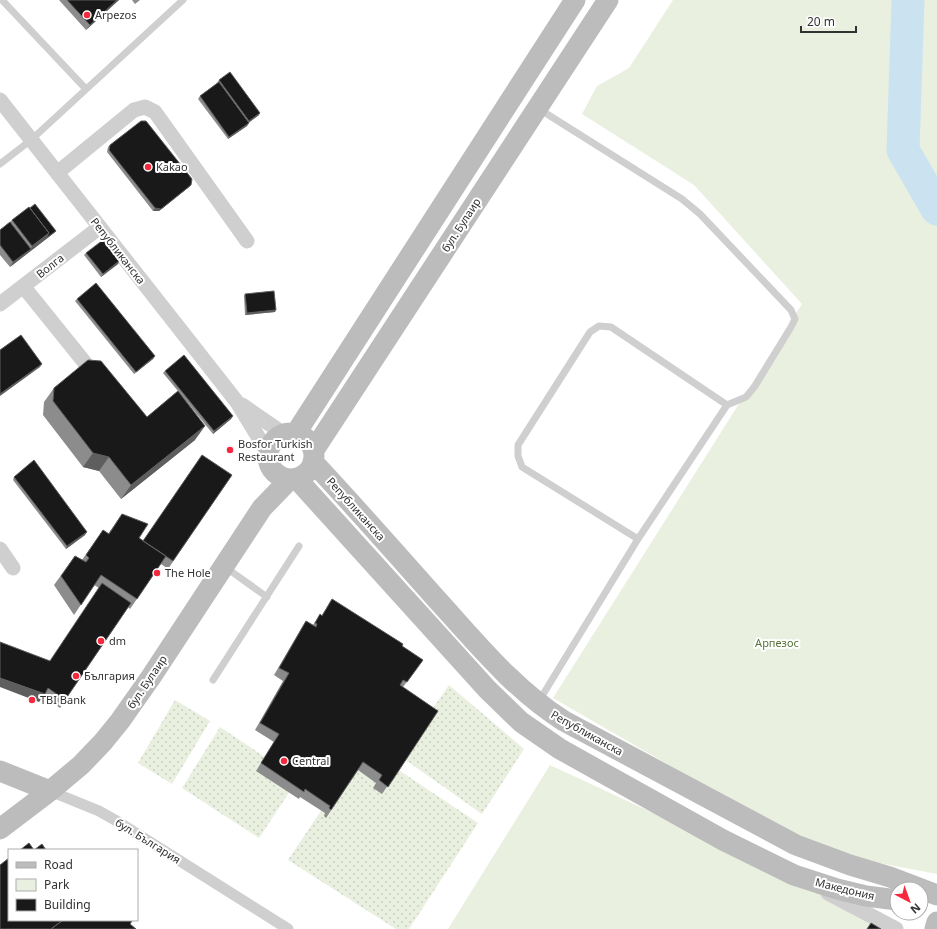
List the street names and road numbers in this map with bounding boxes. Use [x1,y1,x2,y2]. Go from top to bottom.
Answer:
street label: бул. Булаир [438,195,484,255]
street label: Републиканска [88,214,149,287]
street label: Волга [33,250,67,281]
street label: Републиканска [324,474,389,544]
street label: бул. Булаир [123,652,170,711]
street label: Републиканска [548,707,626,759]
street label: бул. България [113,814,184,867]
street label: Македония [814,874,876,903]

